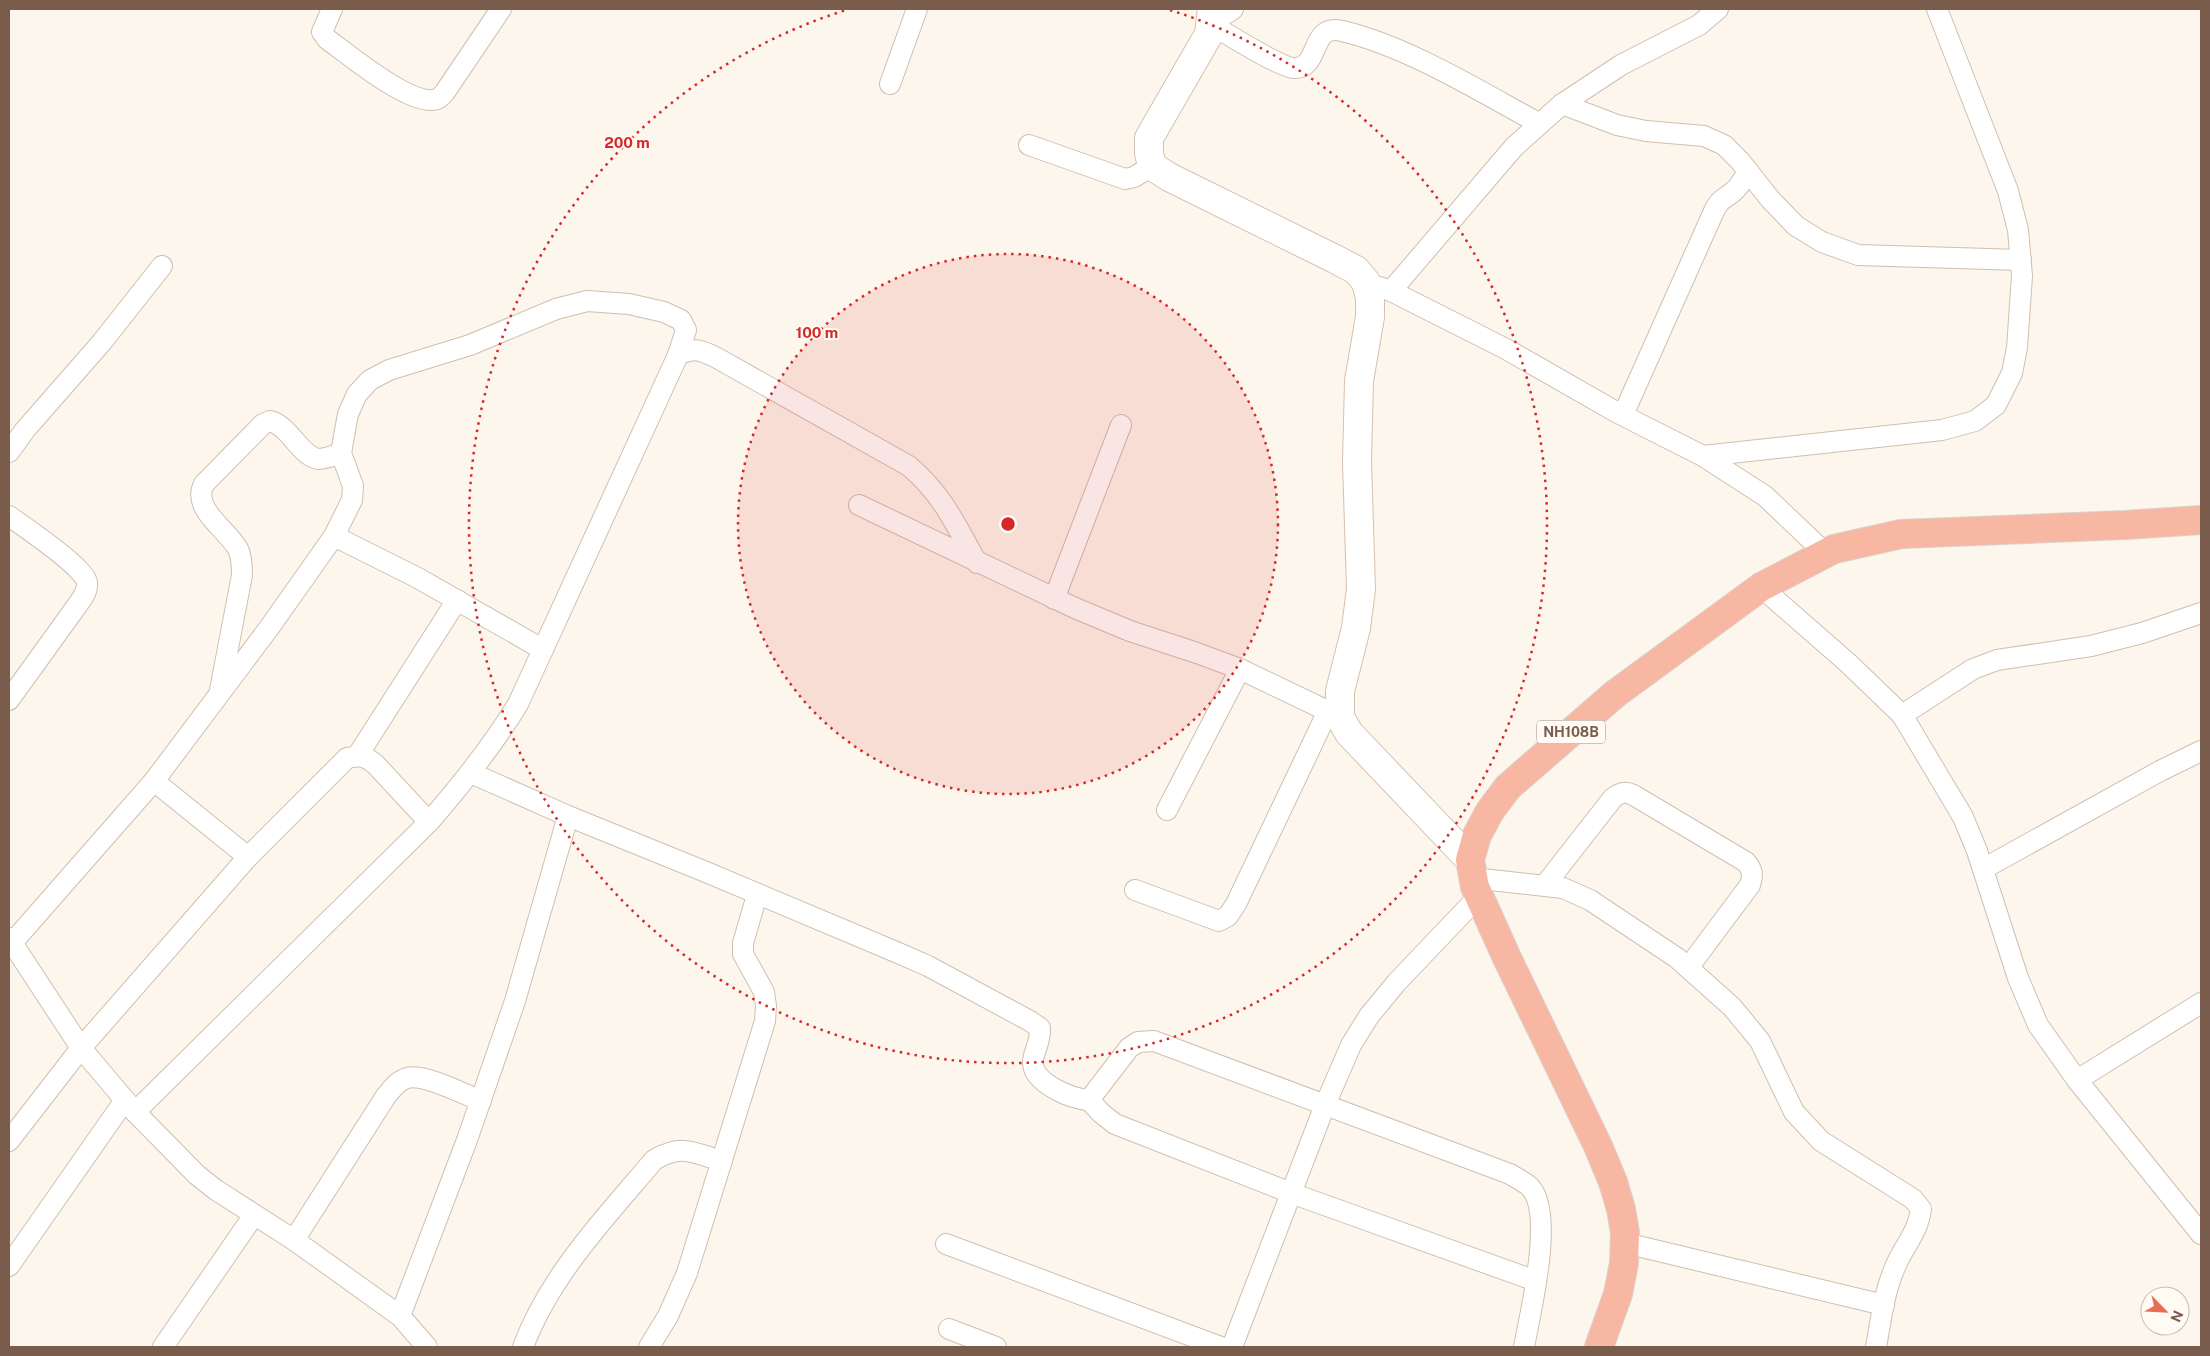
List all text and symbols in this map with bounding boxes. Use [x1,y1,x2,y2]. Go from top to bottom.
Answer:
text: 200 m [604,134,650,151]
text: 100 m [796,324,838,341]
centre of rings [999,515,1017,533]
road number: NH108B [1537,720,1605,744]
north arrow [2140,1286,2190,1336]
text: N [2167,1308,2186,1325]

